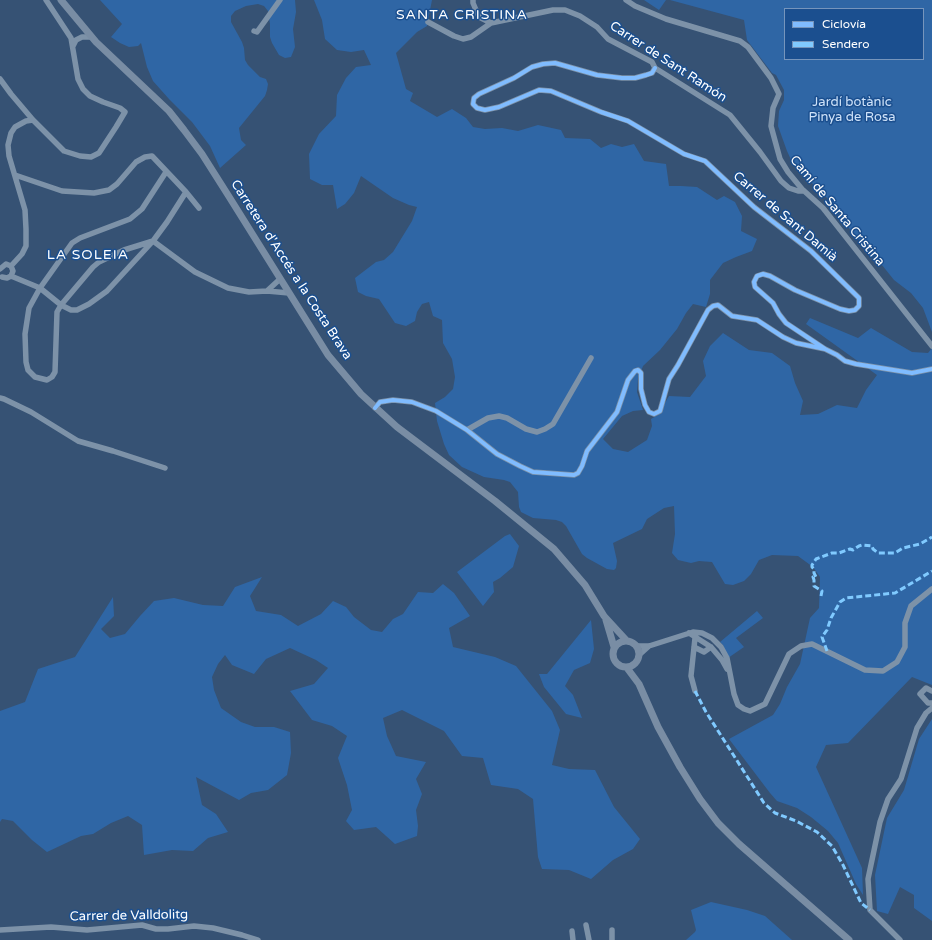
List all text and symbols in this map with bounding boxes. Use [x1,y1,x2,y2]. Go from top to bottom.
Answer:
district label: SANTA CRISTINA [396,7,528,23]
legend [784,8,924,60]
text: Ciclovía [822,17,866,31]
street label: Carrer de Sant Ramón [607,18,729,106]
text: Sendero [822,37,870,51]
park label: Jardí botànic Pinya de Rosa [809,95,895,126]
street label: Camí de Santa Cristina [786,153,888,269]
street label: Carrer de Sant Damià [730,169,840,265]
street label: Carretera d'Accés a la Costa Brava [227,177,355,363]
district label: LA SOLEIA [47,247,129,263]
street label: Carrer de Valldolitg [70,907,188,925]

